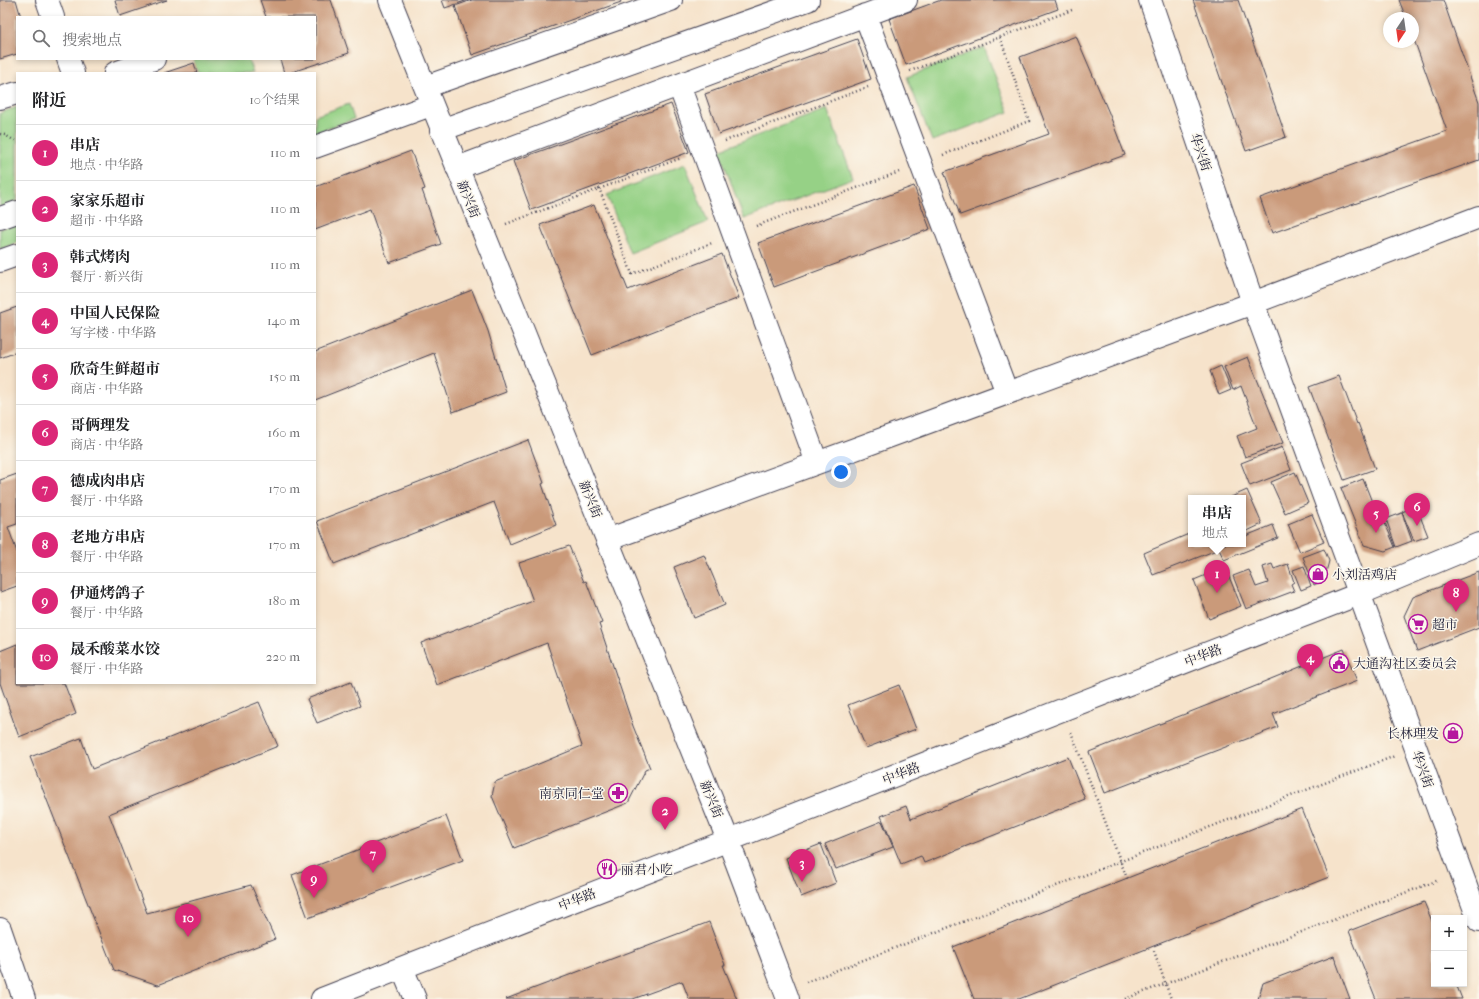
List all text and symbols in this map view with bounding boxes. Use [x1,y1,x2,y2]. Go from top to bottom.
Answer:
north arrow [1383,12,1419,48]
search box [16,16,316,60]
icon: search [30,27,52,49]
text: 搜索地点 [62,31,122,49]
text: 附近 [32,90,66,110]
text: 10个结果 [249,92,300,107]
street label: 华兴街 [1187,131,1214,173]
text: 串店 [70,136,100,154]
text: 1 [43,145,47,160]
text: 110 m [270,145,300,160]
text: 地点 · 中华路 [70,157,143,172]
street label: 新兴街 [454,178,483,220]
text: 家家乐超市 [70,192,145,210]
text: 2 [42,201,48,216]
text: 110 m [270,201,300,216]
text: 超市 · 中华路 [70,213,143,228]
text: 韩式烤肉 [70,248,130,266]
text: 3 [42,257,48,272]
text: 110 m [270,257,300,272]
text: 餐厅 · 新兴街 [70,269,143,284]
text: 中国人民保险 [70,304,160,322]
text: 4 [41,313,49,328]
text: 140 m [267,313,300,328]
text: 写字楼 · 中华路 [70,325,156,340]
text: 欣奇生鲜超市 [70,360,160,378]
text: 5 [42,369,48,384]
text: 150 m [269,369,300,384]
text: 商店 · 中华路 [70,381,143,396]
text: 哥俩理发 [70,416,130,434]
text: 6 [41,425,49,440]
text: 160 m [268,425,300,440]
text: 商店 · 中华路 [70,437,143,452]
your location [831,462,851,482]
text: 德成肉串店 [70,472,145,490]
street label: 新兴街 [576,478,605,520]
text: 7 [42,481,48,496]
text: 170 m [268,481,300,496]
text: 餐厅 · 中华路 [70,493,143,508]
pin: 6 [1404,493,1430,526]
popup [1188,495,1246,547]
pin: 5 [1363,500,1389,533]
text: 串店 [1202,504,1232,522]
text: 地点 [1202,525,1228,540]
text: 老地方串店 [70,528,145,546]
text: 8 [42,537,48,552]
text: 170 m [268,537,300,552]
text: 餐厅 · 中华路 [70,549,143,564]
pin: 1 [1204,560,1230,593]
shop icon: 小刘活鸡店 [1307,563,1329,585]
place label: 小刘活鸡店 [1332,567,1397,582]
pin: 8 [1443,579,1469,612]
text: 伊通烤鸽子 [70,584,145,602]
text: 9 [42,593,48,608]
text: 180 m [268,593,300,608]
text: 餐厅 · 中华路 [70,605,143,620]
supermarket icon: 超市 [1407,613,1429,635]
place label: 超市 [1432,617,1458,632]
text: 晟禾酸菜水饺 [70,640,160,658]
street label: 中华路 [1182,641,1224,669]
pin: 4 [1297,644,1323,677]
text: 10 [39,649,51,664]
text: 220 m [266,649,300,664]
public building icon: 大通沟社区委员会 [1328,652,1350,674]
place label: 大通沟社区委员会 [1353,656,1457,671]
text: 餐厅 · 中华路 [70,661,143,676]
shop icon: 长林理发 [1442,722,1464,744]
place label: 长林理发 [1387,726,1439,741]
street label: 华兴街 [1409,748,1436,790]
street label: 中华路 [880,759,922,787]
street label: 新兴街 [697,778,726,820]
pharmacy icon: 南京同仁堂 [607,782,629,804]
place label: 南京同仁堂 [539,786,604,801]
pin: 2 [652,797,678,830]
pin: 7 [360,840,386,873]
pin: 3 [789,849,815,882]
restaurant icon: 丽君小吃 [596,858,618,880]
place label: 丽君小吃 [621,862,673,877]
pin: 9 [301,865,327,898]
street label: 中华路 [556,885,598,913]
pin: 10 [175,904,201,937]
map controls [1431,915,1467,987]
button: + [1431,915,1467,951]
button: − [1431,951,1467,987]

